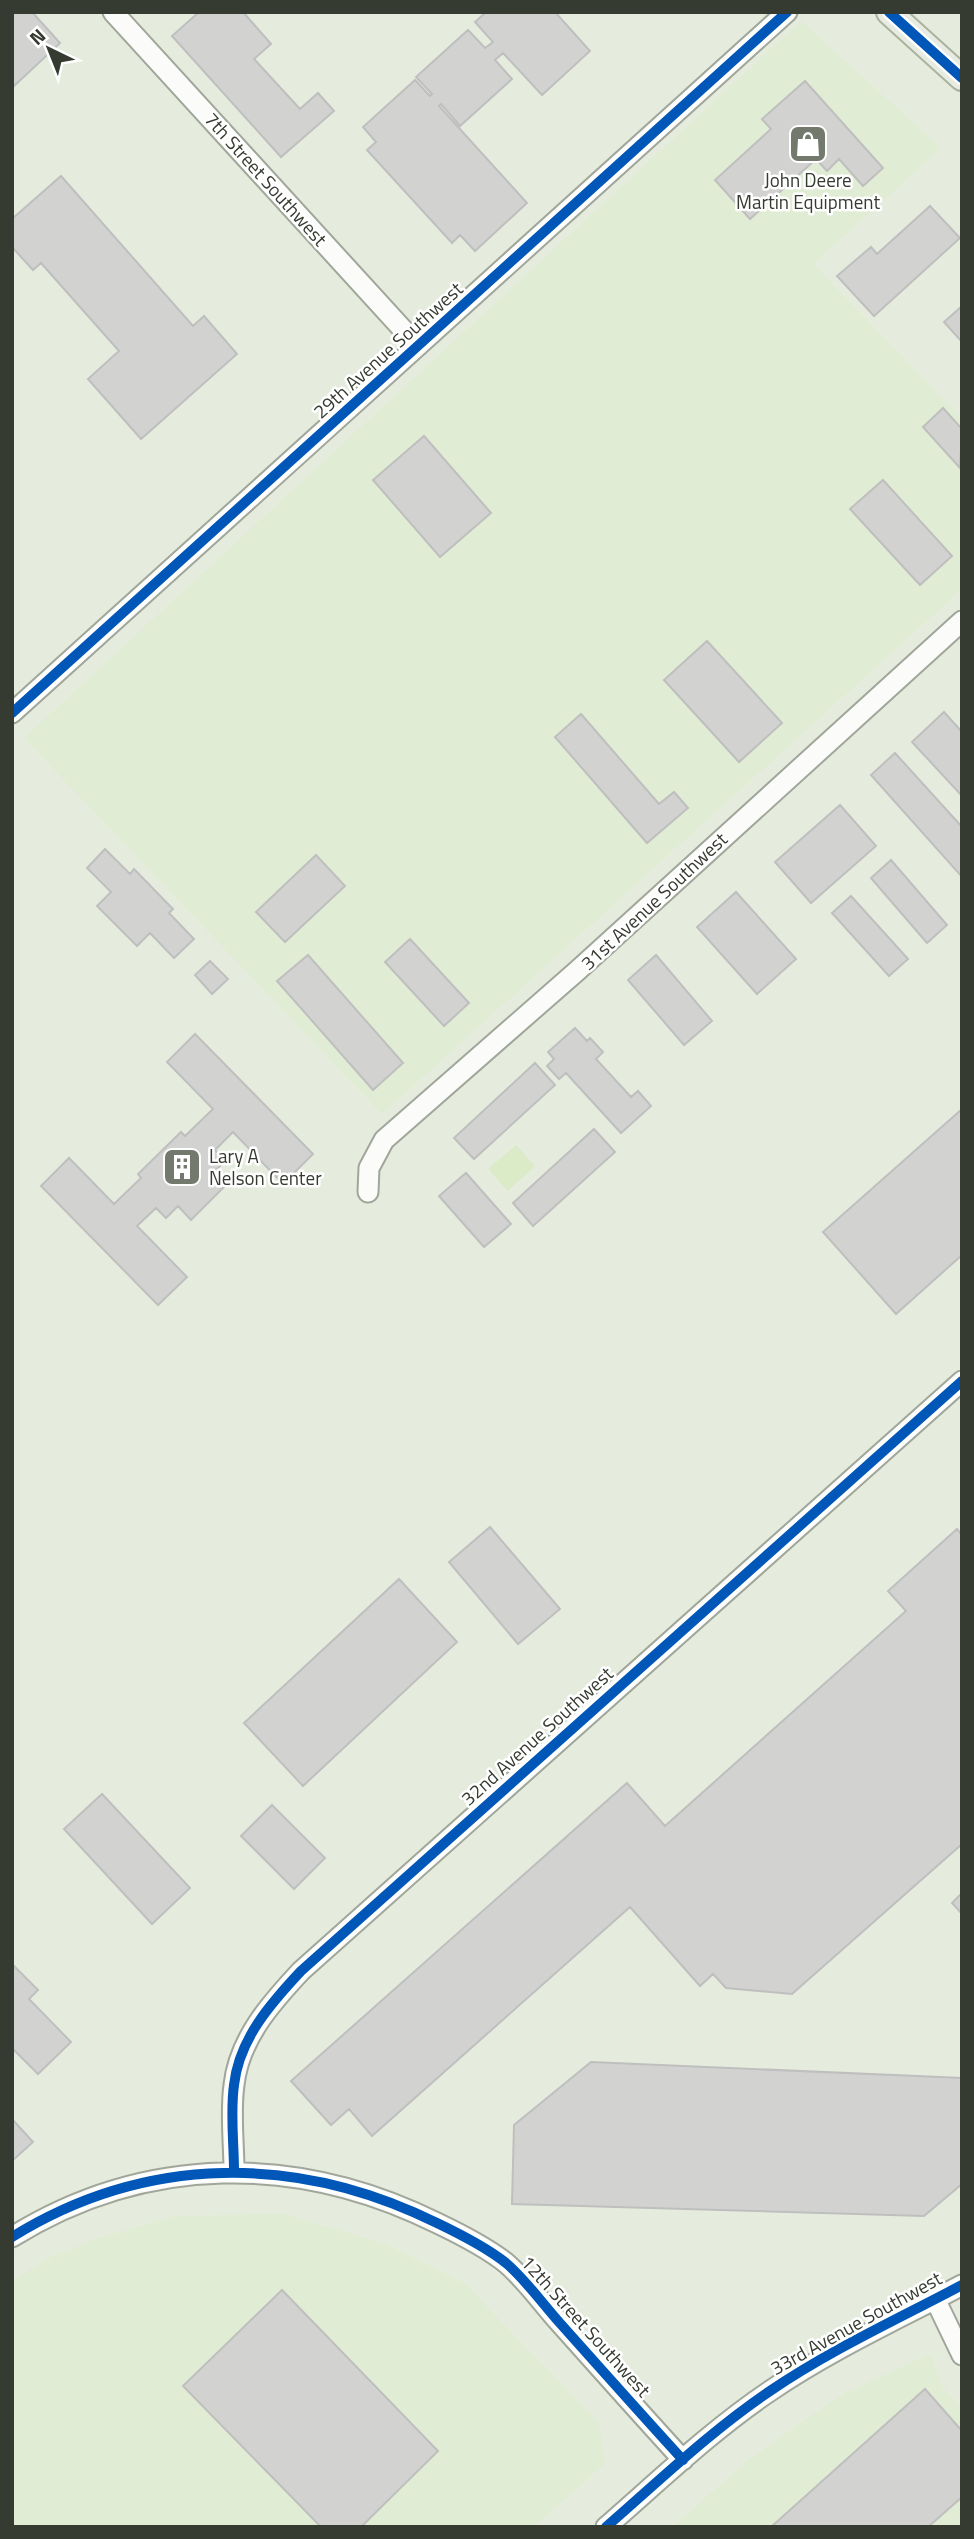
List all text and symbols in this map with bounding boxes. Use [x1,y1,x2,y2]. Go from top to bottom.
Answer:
north arrow [14,14,84,84]
text: N [22,21,52,51]
street label: 7th Street Southwest [198,105,335,252]
shop icon: John Deere Martin Equipment [787,123,829,165]
place label: John Deere Martin Equipment [736,165,880,216]
street label: 29th Avenue Southwest [306,274,469,425]
street label: 31st Avenue Southwest [574,825,734,976]
place label: Lary A Nelson Center [209,1141,322,1192]
building icon: Lary A Nelson Center [161,1146,203,1188]
street label: 32nd Avenue Southwest [454,1659,619,1812]
street label: 12th Street Southwest [515,2248,658,2403]
street label: 33rd Avenue Southwest [765,2263,947,2382]

